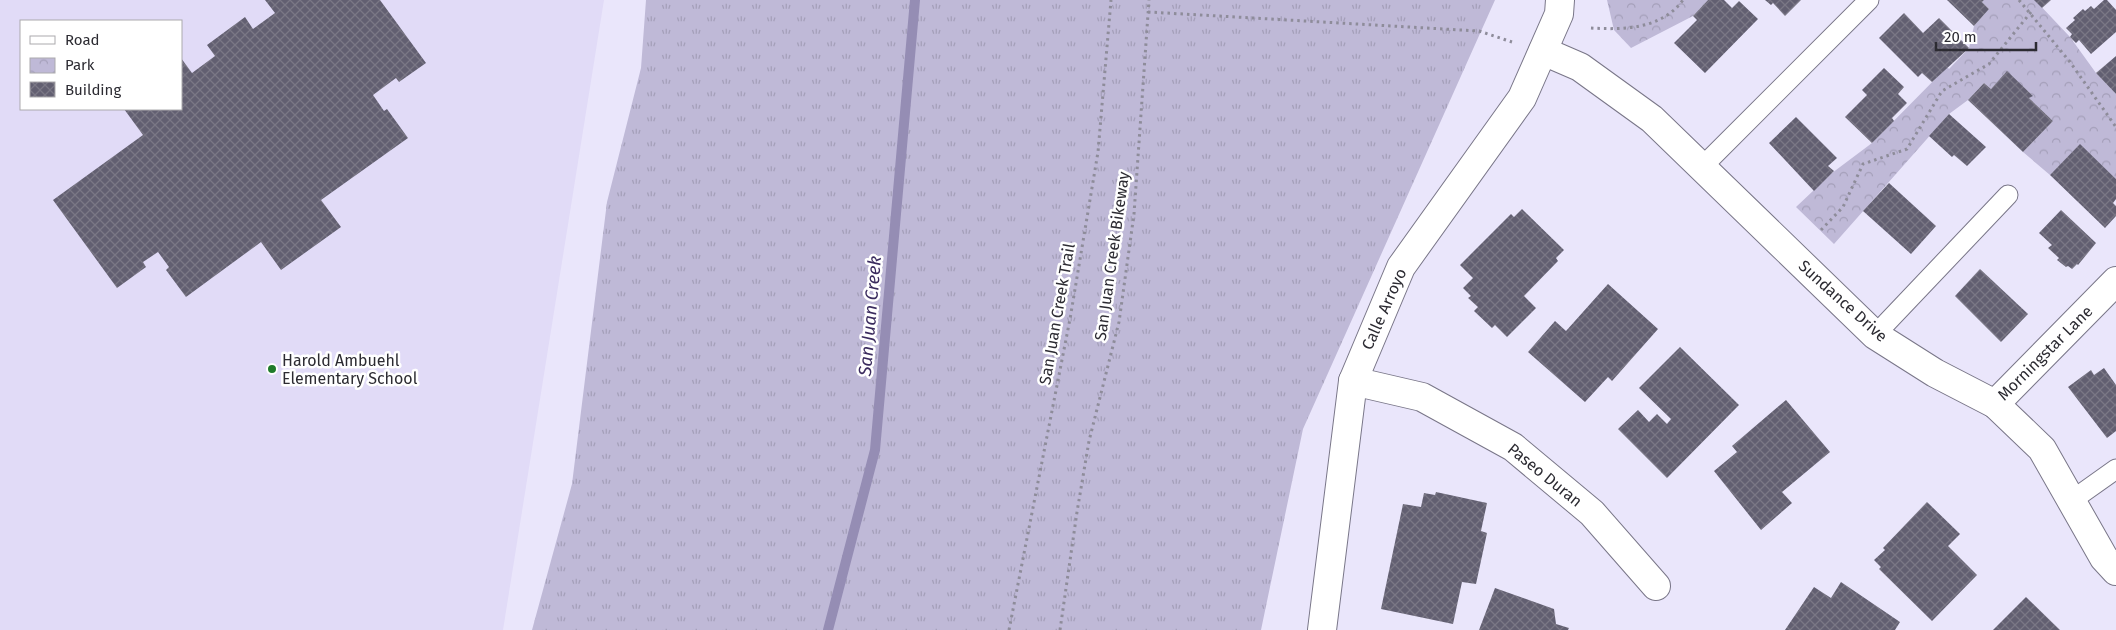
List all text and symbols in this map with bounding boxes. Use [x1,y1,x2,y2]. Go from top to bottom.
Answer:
legend [20,20,182,110]
scale bar [1936,20,2036,52]
text: 20 m [1944,28,1977,46]
text: Road [65,31,100,49]
text: Park [65,56,95,74]
text: Building [65,81,121,99]
street label: San Juan Creek Bikeway [1091,170,1133,342]
street label: San Juan Creek Trail [1035,242,1079,386]
water label: San Juan Creek [854,255,886,378]
street label: Sundance Drive [1795,256,1891,346]
street label: Calle Arroyo [1358,265,1410,353]
street label: Morningstar Lane [1994,302,2096,404]
place label: Harold Ambuehl Elementary School [282,351,418,388]
marker: Harold Ambuehl Elementary School [266,363,278,375]
street label: Paseo Duran [1504,439,1586,511]

